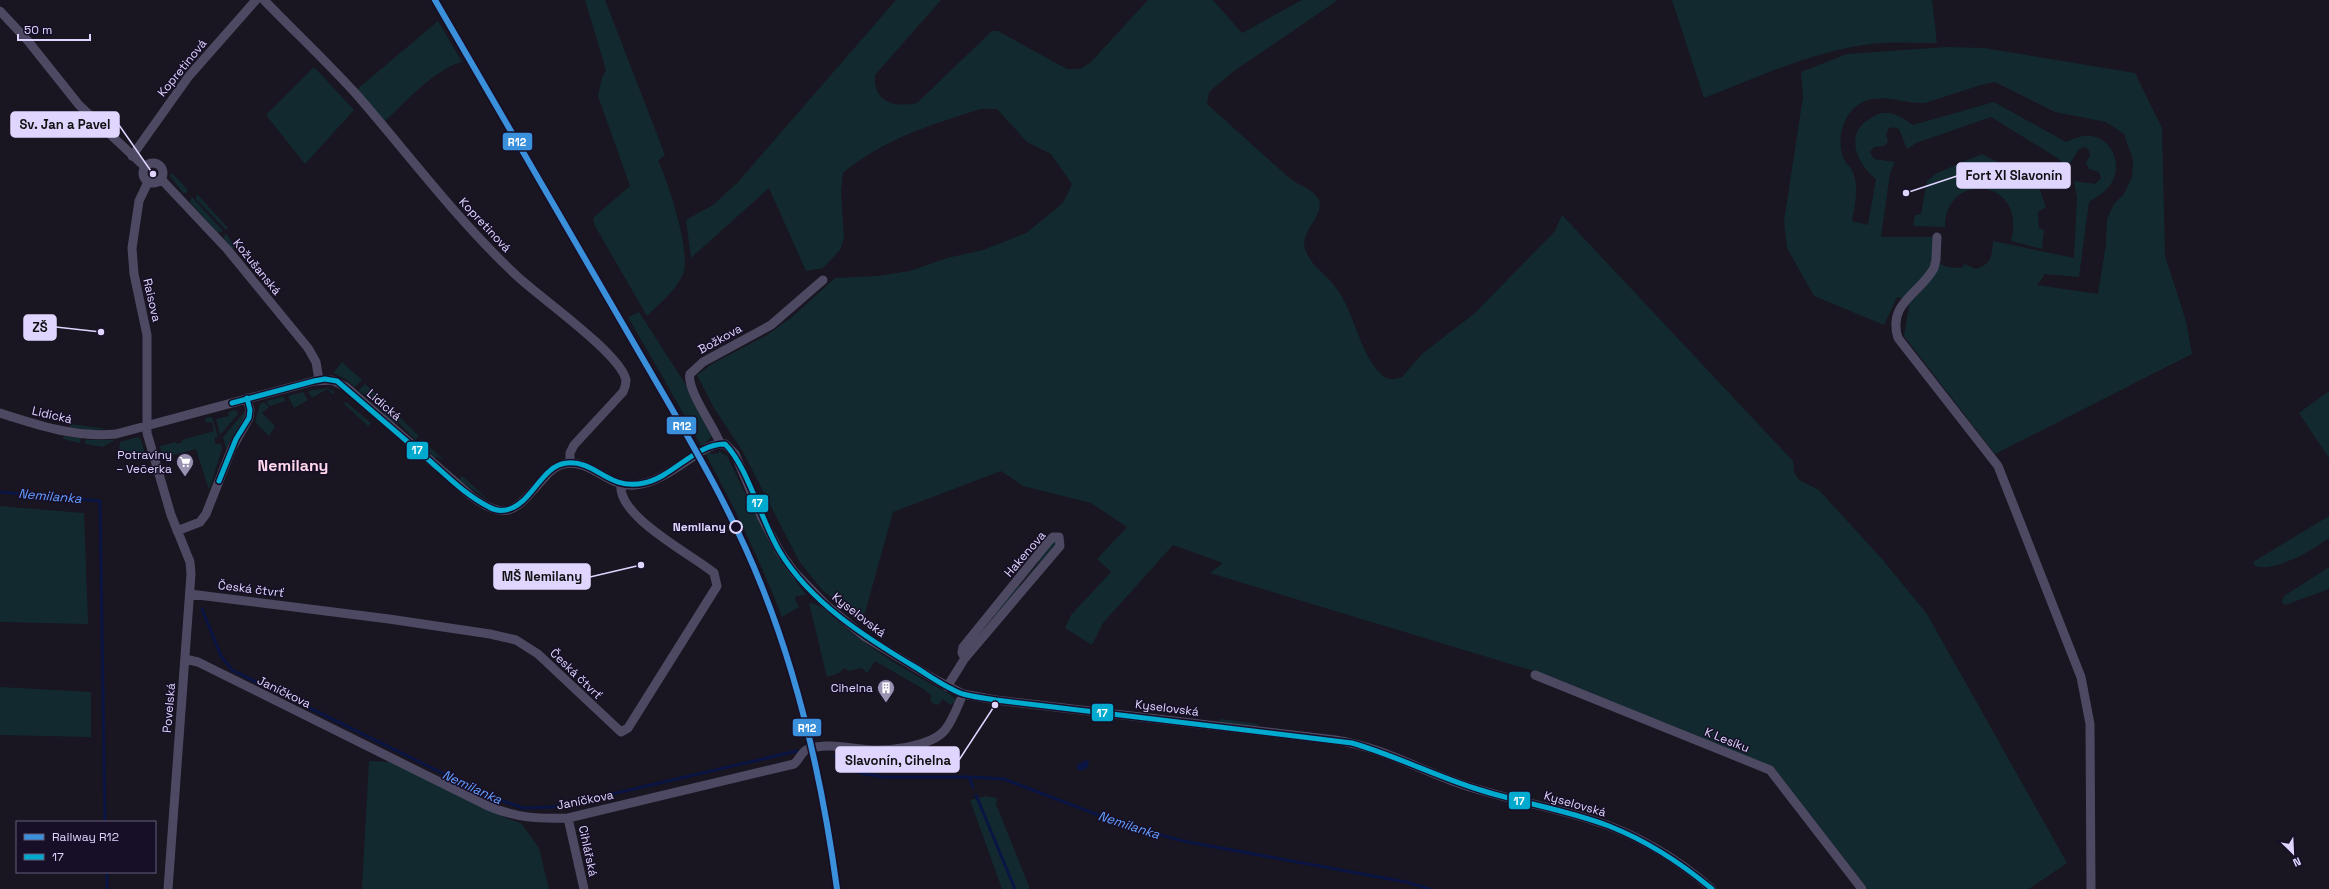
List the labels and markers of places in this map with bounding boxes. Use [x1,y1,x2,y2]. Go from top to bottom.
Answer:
callout: Sv. Jan a Pavel [11,112,119,137]
callout: Fort XI Slavonín [1957,163,2070,188]
callout: ZŠ [24,315,56,340]
place label: Potraviny – Večerka [116,447,172,477]
supermarket icon: Potraviny – Večerka [175,452,195,477]
place label: Nemilany [673,519,726,535]
marker: Nemilany [729,520,743,534]
callout: MŠ Nemilany [494,564,590,589]
building icon: Cihelna [876,678,896,703]
place label: Cihelna [831,680,873,696]
callout: Slavonín, Cihelna [836,747,959,772]

